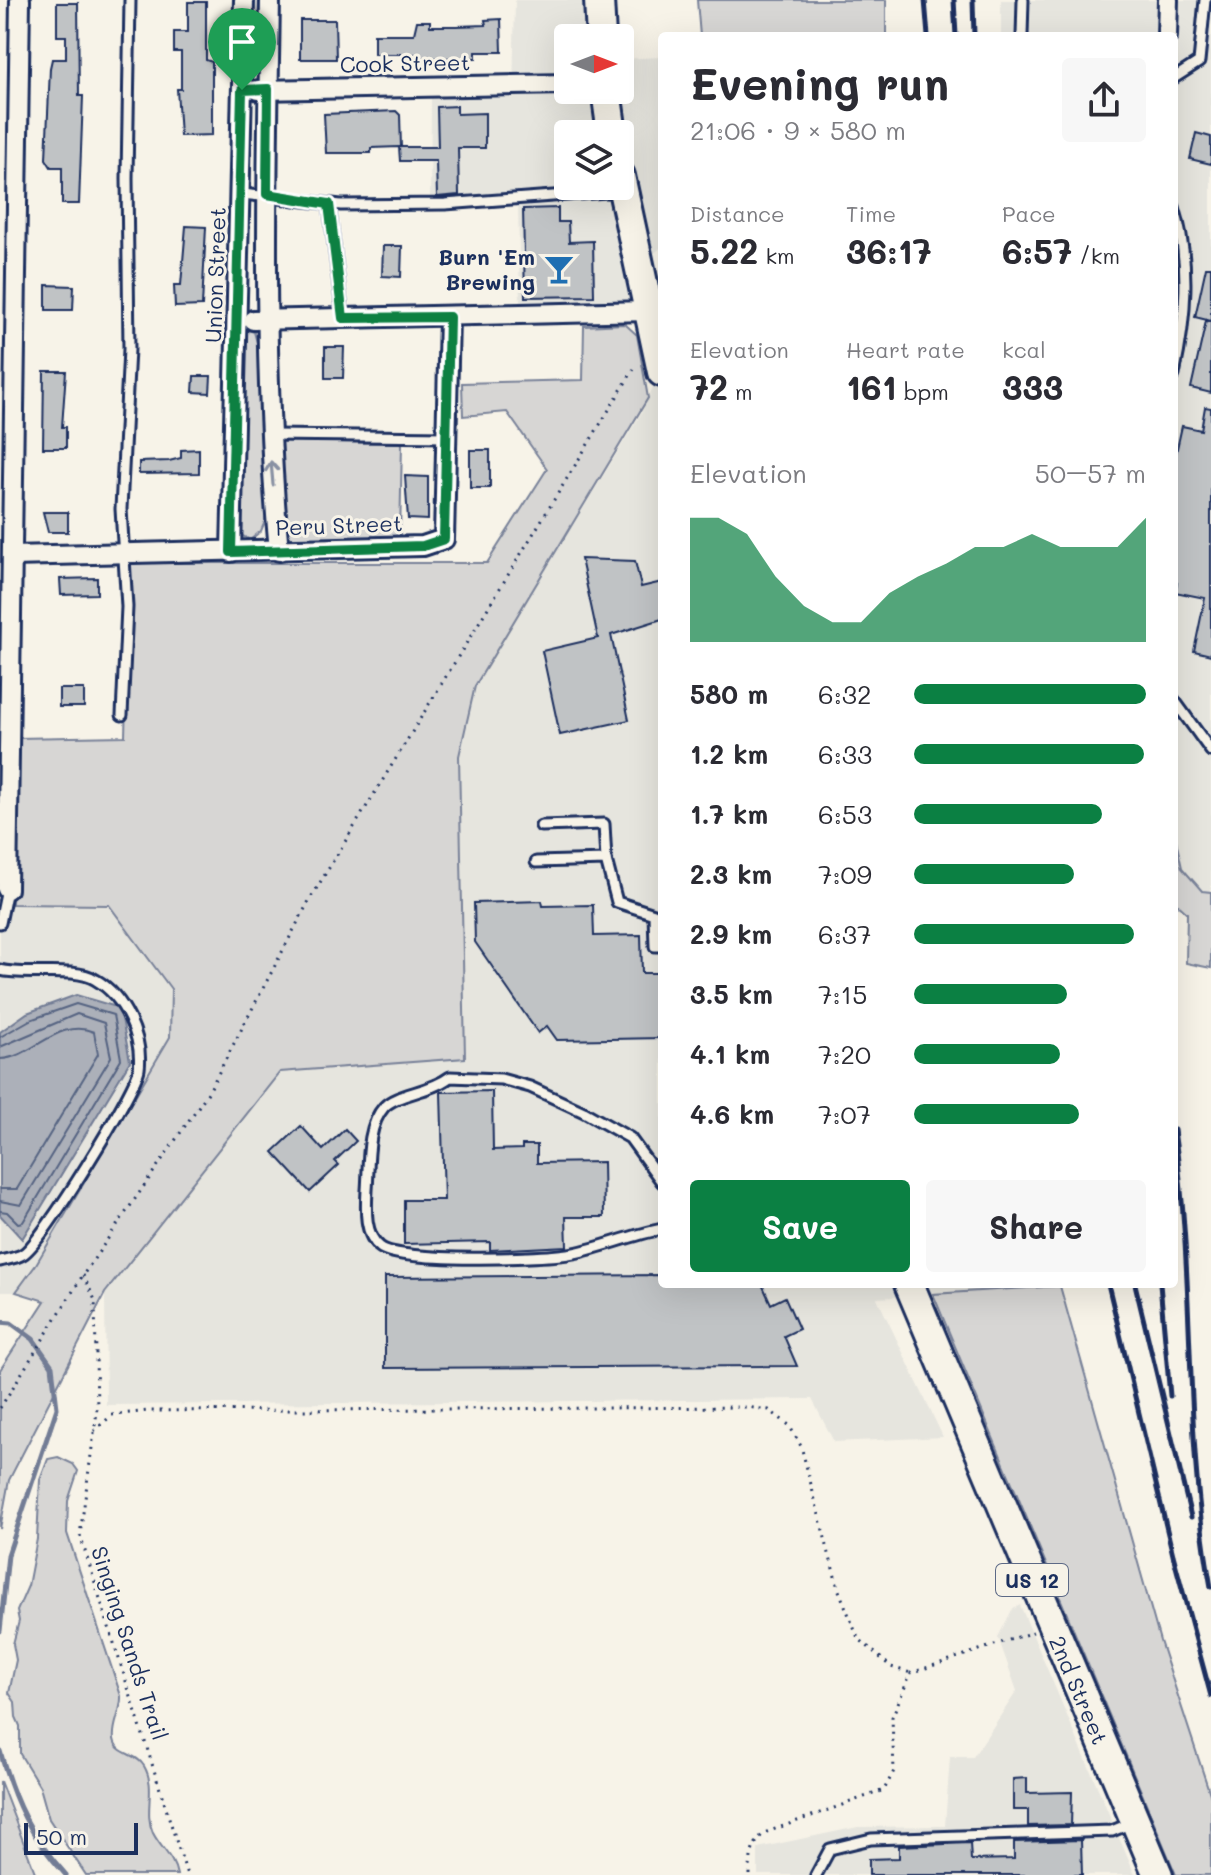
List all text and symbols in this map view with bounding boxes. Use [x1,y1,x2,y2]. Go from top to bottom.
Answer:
pin [208,8,276,90]
icon: arrive [220,20,264,64]
north arrow [554,24,634,104]
map controls [554,24,634,200]
street label: Cook Street [339,47,471,79]
text: Evening run [690,54,949,111]
button: share [1062,58,1146,142]
text: 21:06 · 9 × 580 m [690,113,906,147]
button: layers [554,120,634,200]
text: Distance [690,199,785,228]
text: Time [846,199,896,228]
text: Pace [1002,199,1056,228]
street label: Union Street [198,207,232,343]
text: 5.22 [690,228,758,273]
text: 36:17 [846,228,932,273]
text: 6:57 [1002,228,1072,273]
text: km [758,241,795,270]
text: /km [1072,241,1120,270]
place label: Burn 'Em Brewing [438,242,535,296]
bar icon: Burn 'Em Brewing [542,252,576,286]
text: Elevation [690,335,789,364]
text: Heart rate [846,335,965,364]
text: kcal [1002,335,1046,364]
text: 72 [690,364,728,409]
text: 161 [846,364,897,409]
text: 333 [1002,364,1063,409]
text: m [728,377,753,406]
text: bpm [897,377,949,406]
text: Elevation [690,456,807,490]
text: 50–57 m [1035,456,1146,490]
one-way arrow [264,460,279,487]
street label: Peru Street [275,508,403,542]
text: 580 m [690,677,768,711]
text: 6:32 [818,677,871,711]
text: 1.2 km [690,737,768,771]
text: 6:33 [818,737,872,771]
text: 1.7 km [690,797,768,831]
text: 6:53 [818,797,872,831]
text: 2.3 km [690,857,772,891]
text: 7:09 [818,857,872,891]
text: 2.9 km [690,917,772,951]
text: 6:37 [818,917,871,951]
text: 3.5 km [690,977,773,1011]
text: 7:15 [818,977,867,1011]
text: 4.1 km [690,1037,770,1071]
text: 7:20 [818,1037,871,1071]
text: 4.6 km [690,1097,774,1131]
text: 7:07 [818,1097,871,1131]
button: Save [690,1180,910,1272]
button: Share [926,1180,1146,1272]
street label: Singing Sands Trail [85,1542,175,1744]
road number: US 12 [996,1564,1068,1596]
street label: 2nd Street [1043,1631,1115,1749]
scale bar [24,1819,138,1855]
text: 50 m [36,1822,87,1851]

